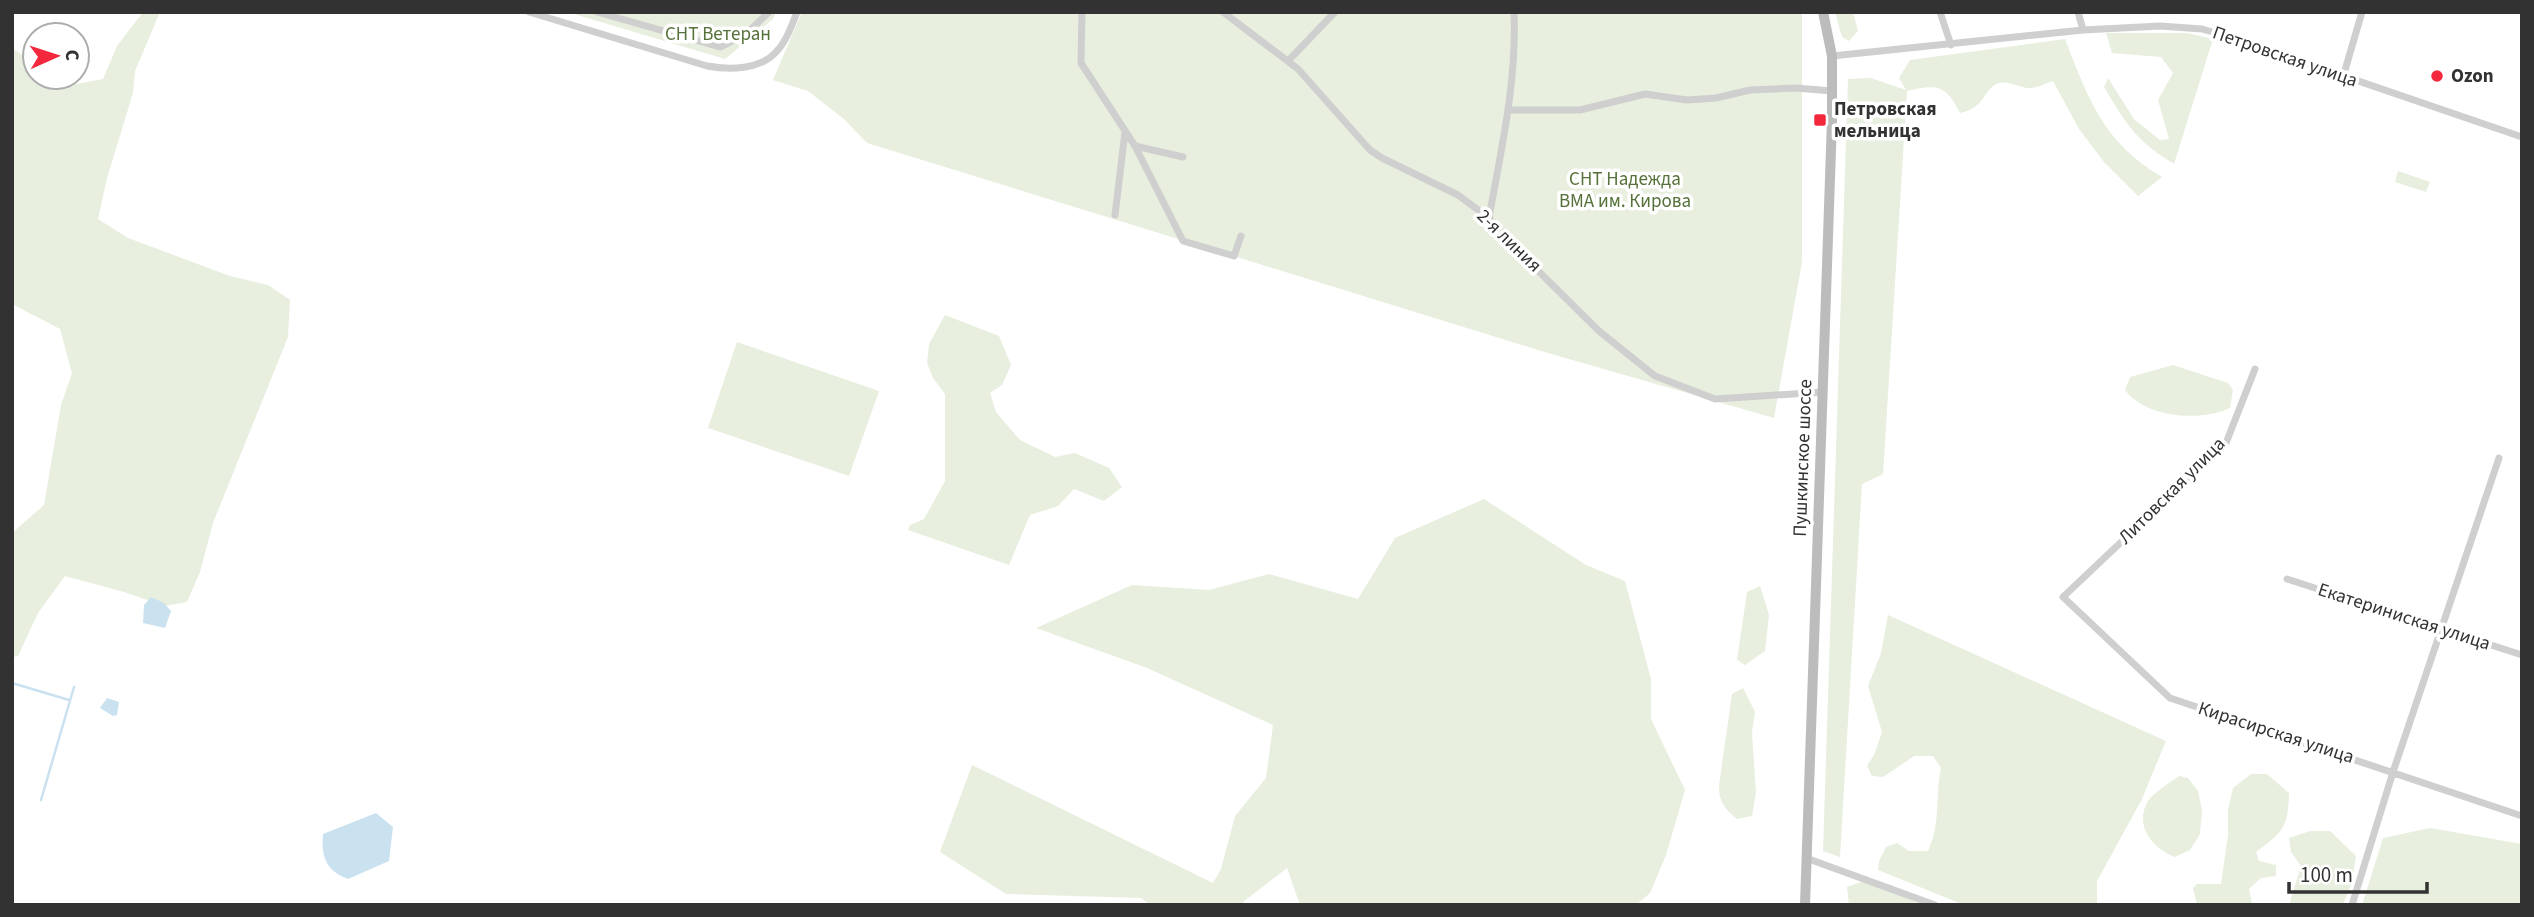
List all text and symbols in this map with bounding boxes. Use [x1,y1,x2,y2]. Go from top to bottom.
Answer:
street label: Петровская улица [2209,20,2361,94]
north arrow [21,21,91,91]
park label: СНТ Ветеран [665,21,771,48]
text: С [58,49,85,61]
place label: Ozon [2451,63,2494,90]
marker: Ozon [2429,68,2445,84]
place label: Петровская мельница [1834,96,1937,145]
marker: Петровская мельница [1812,112,1828,128]
park label: СНТ Надежда ВМА им. Кирова [1559,166,1691,215]
street label: 2-я линия [1471,203,1547,279]
street label: Пушкинское шоссе [1787,379,1819,537]
street label: Литовская улица [2112,431,2232,551]
street label: Екатериниская улица [2314,576,2494,658]
street label: Кирасирская улица [2195,695,2357,771]
scale bar [2289,850,2427,894]
text: 100 m [2300,860,2353,890]

